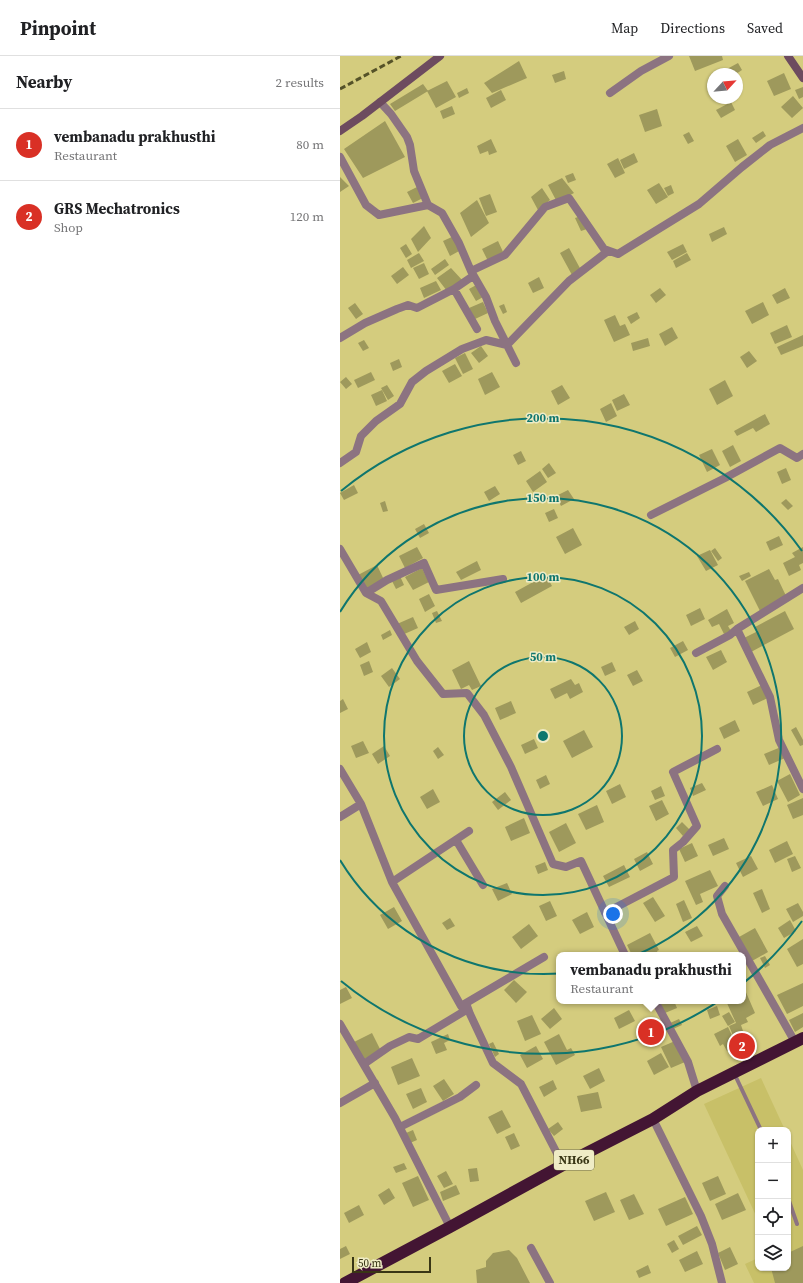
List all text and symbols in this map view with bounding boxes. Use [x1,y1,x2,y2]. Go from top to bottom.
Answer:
text: Pinpoint [20,15,96,41]
text: Map [611,18,638,38]
text: Directions [660,18,725,38]
text: Saved [747,18,783,38]
north arrow [707,68,743,104]
text: Nearby [16,70,72,94]
text: 2 results [276,74,324,91]
text: vembanadu prakhusthi [54,126,215,147]
text: 1 [25,136,33,153]
text: 80 m [296,136,324,153]
text: Restaurant [54,147,117,164]
text: GRS Mechatronics [54,198,180,219]
text: 2 [25,208,33,225]
text: 120 m [290,208,324,225]
text: Shop [54,219,83,236]
text: 200 m [527,410,560,426]
text: 150 m [527,490,560,506]
text: 100 m [527,569,560,585]
text: 50 m [530,649,556,665]
centre of rings [536,729,550,743]
your location [603,904,623,924]
popup [556,952,746,1004]
text: vembanadu prakhusthi [570,959,732,980]
text: Restaurant [570,980,633,997]
pin: 1 [638,1017,664,1047]
pin: 2 [729,1031,755,1061]
map controls [755,1127,791,1271]
button: + [755,1127,791,1163]
road number: NH66 [554,1150,594,1170]
button: − [755,1163,791,1199]
button: locate [755,1199,791,1235]
button: layers [755,1235,791,1271]
scale bar [352,1255,431,1274]
text: 50 m [358,1256,381,1271]

